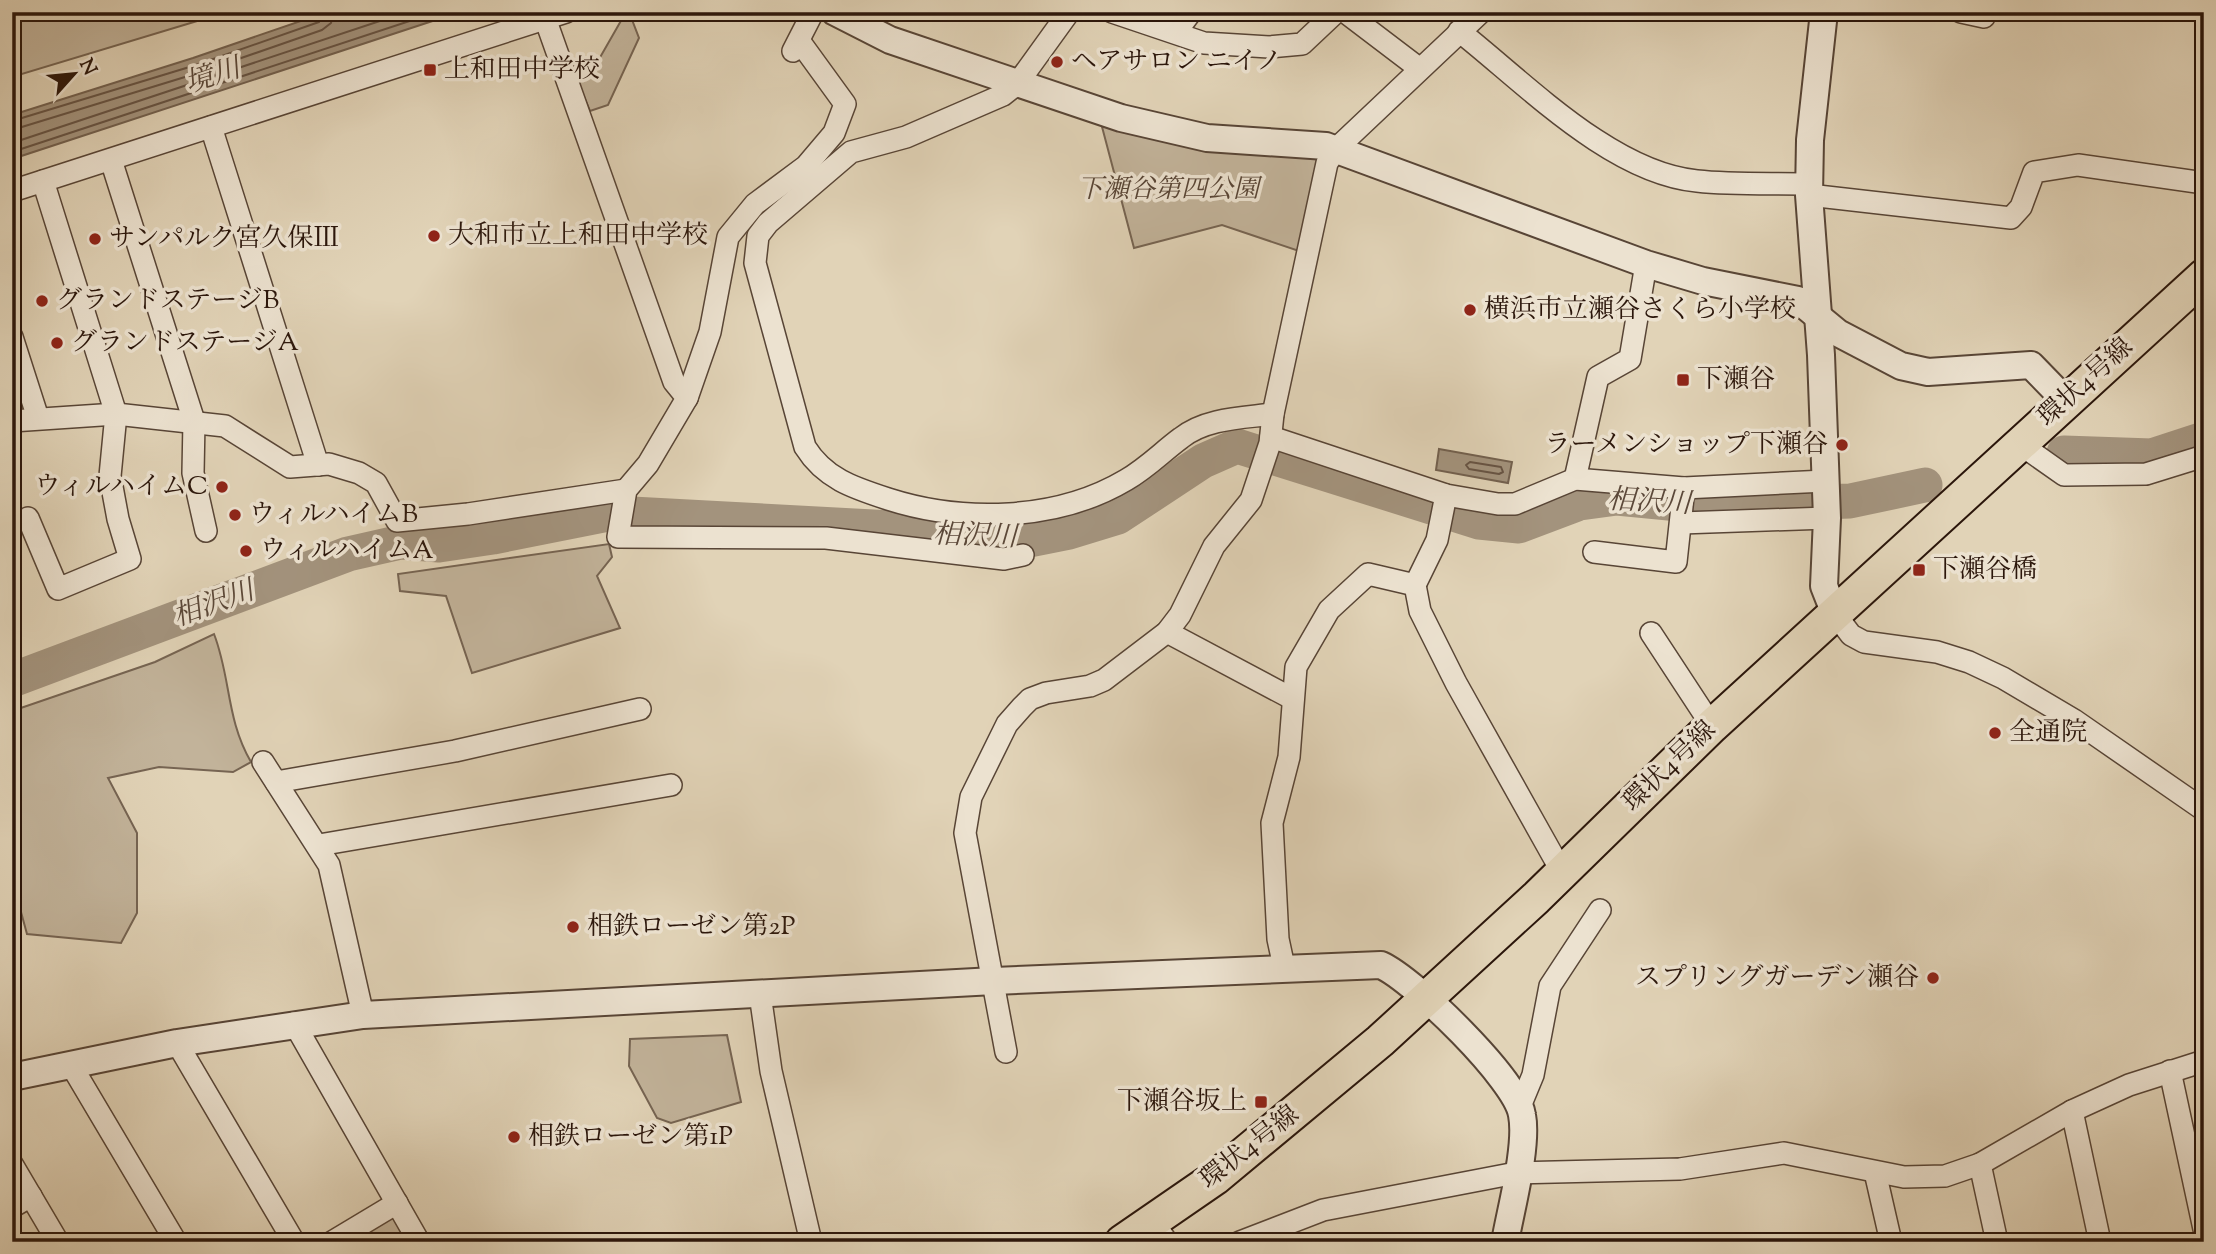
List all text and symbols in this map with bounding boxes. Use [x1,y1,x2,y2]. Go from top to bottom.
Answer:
north arrow [38,38,108,108]
place label: ヘアサロン ニイノ [1071,44,1282,81]
water label: 境川 [180,48,249,105]
place label: 上和田中学校 [444,52,600,89]
marker: ヘアサロン ニイノ [1049,54,1065,70]
text: N [71,55,102,80]
marker: 上和田中学校 [422,62,438,78]
park label: 下瀬谷第四公園 [1077,172,1263,209]
place label: 大和市立上和田中学校 [448,218,708,255]
place label: サンパルク宮久保Ⅲ [109,221,339,258]
marker: 大和市立上和田中学校 [426,228,442,244]
marker: サンパルク宮久保Ⅲ [87,231,103,247]
place label: グランドステージB [56,283,279,320]
place label: 横浜市立瀬谷さくら小学校 [1484,292,1796,329]
marker: グランドステージB [34,293,50,309]
marker: 横浜市立瀬谷さくら小学校 [1462,302,1478,318]
place label: グランドステージA [71,325,299,362]
street label: 環状4号線 [2030,330,2142,436]
marker: グランドステージA [49,335,65,351]
place label: 下瀬谷 [1697,362,1775,399]
marker: 下瀬谷 [1675,372,1691,388]
place label: ラーメンショップ下瀬谷 [1544,427,1828,464]
marker: ラーメンショップ下瀬谷 [1834,437,1850,453]
place label: ウィルハイムC [34,469,208,506]
marker: ウィルハイムC [214,479,230,495]
water label: 相沢川 [1606,481,1695,525]
place label: ウィルハイムB [249,497,418,534]
marker: ウィルハイムB [227,507,243,523]
water label: 相沢川 [932,516,1021,559]
place label: ウィルハイムA [260,533,434,570]
marker: ウィルハイムA [238,543,254,559]
place label: 下瀬谷橋 [1933,552,2037,589]
marker: 下瀬谷橋 [1911,562,1927,578]
water label: 相沢川 [168,571,263,638]
street label: 環状4号線 [1615,713,1725,821]
place label: 全通院 [2009,715,2087,752]
marker: 全通院 [1987,725,2003,741]
place label: 相鉄ローゼン第2P [587,909,795,946]
marker: 相鉄ローゼン第2P [565,919,581,935]
place label: スプリングガーデン瀬谷 [1635,960,1919,997]
marker: スプリングガーデン瀬谷 [1925,970,1941,986]
place label: 下瀬谷坂上 [1117,1084,1247,1121]
marker: 下瀬谷坂上 [1253,1094,1269,1110]
street label: 環状4号線 [1192,1097,1308,1199]
place label: 相鉄ローゼン第1P [528,1119,733,1156]
marker: 相鉄ローゼン第1P [506,1129,522,1145]

